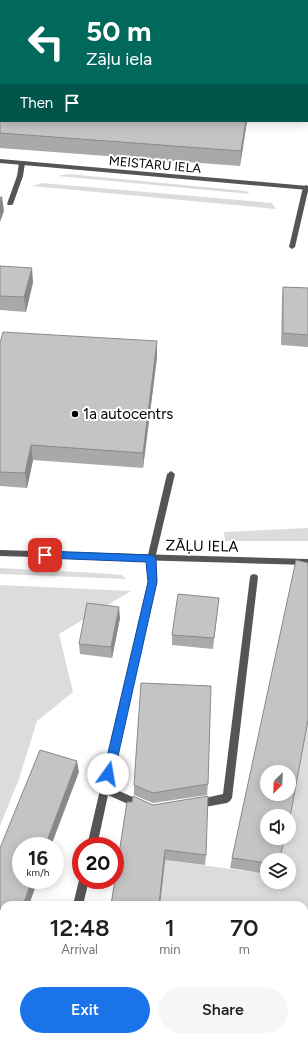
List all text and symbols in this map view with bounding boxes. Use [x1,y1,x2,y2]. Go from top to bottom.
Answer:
text: 50 m [86,14,152,48]
icon: left [20,16,72,68]
text: Zāļu iela [86,48,152,70]
icon: arrive [61,92,83,114]
text: Then [20,94,53,112]
street label: MEISTARU IELA [108,153,202,176]
place label: 1a autocentrs [83,405,173,423]
marker: 1a autocentrs [70,409,80,419]
street label: ZĀĻU IELA [165,536,239,556]
pin [28,538,62,572]
icon: arrive [34,544,56,566]
position arrow [87,753,129,795]
north arrow [260,765,296,801]
map controls [260,765,296,889]
button: sound [260,809,296,845]
speed limit sign: 20 [72,837,124,889]
text: 16 [28,846,48,870]
button: layers [260,853,296,889]
text: km/h [27,866,49,879]
text: 12:48 [49,913,110,942]
text: 1 [165,913,175,942]
text: 70 [230,913,259,942]
text: Arrival [61,942,98,957]
text: min [159,942,181,957]
text: m [239,942,250,957]
button: Exit [20,987,150,1033]
button: Share [158,987,288,1033]

